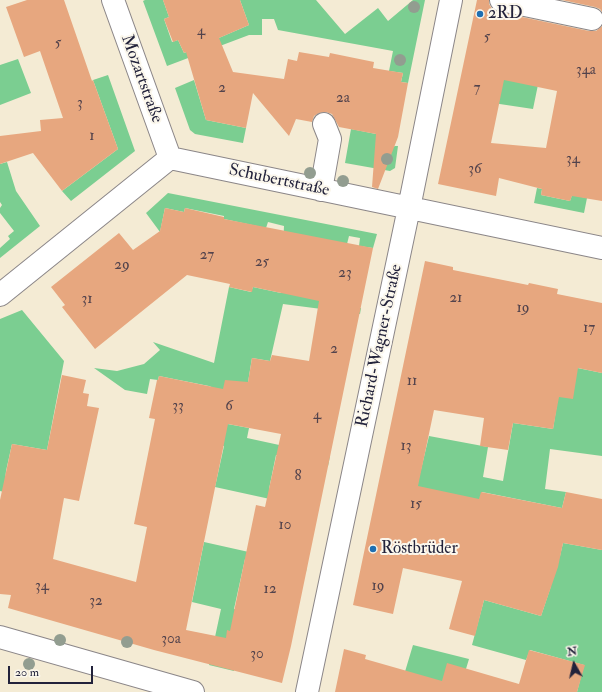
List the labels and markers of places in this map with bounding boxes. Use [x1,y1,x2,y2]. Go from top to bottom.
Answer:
place label: 2RD [488,4,523,24]
marker: 2RD [475,9,485,19]
place label: Röstbrüder [381,539,458,559]
marker: Röstbrüder [368,544,378,554]

